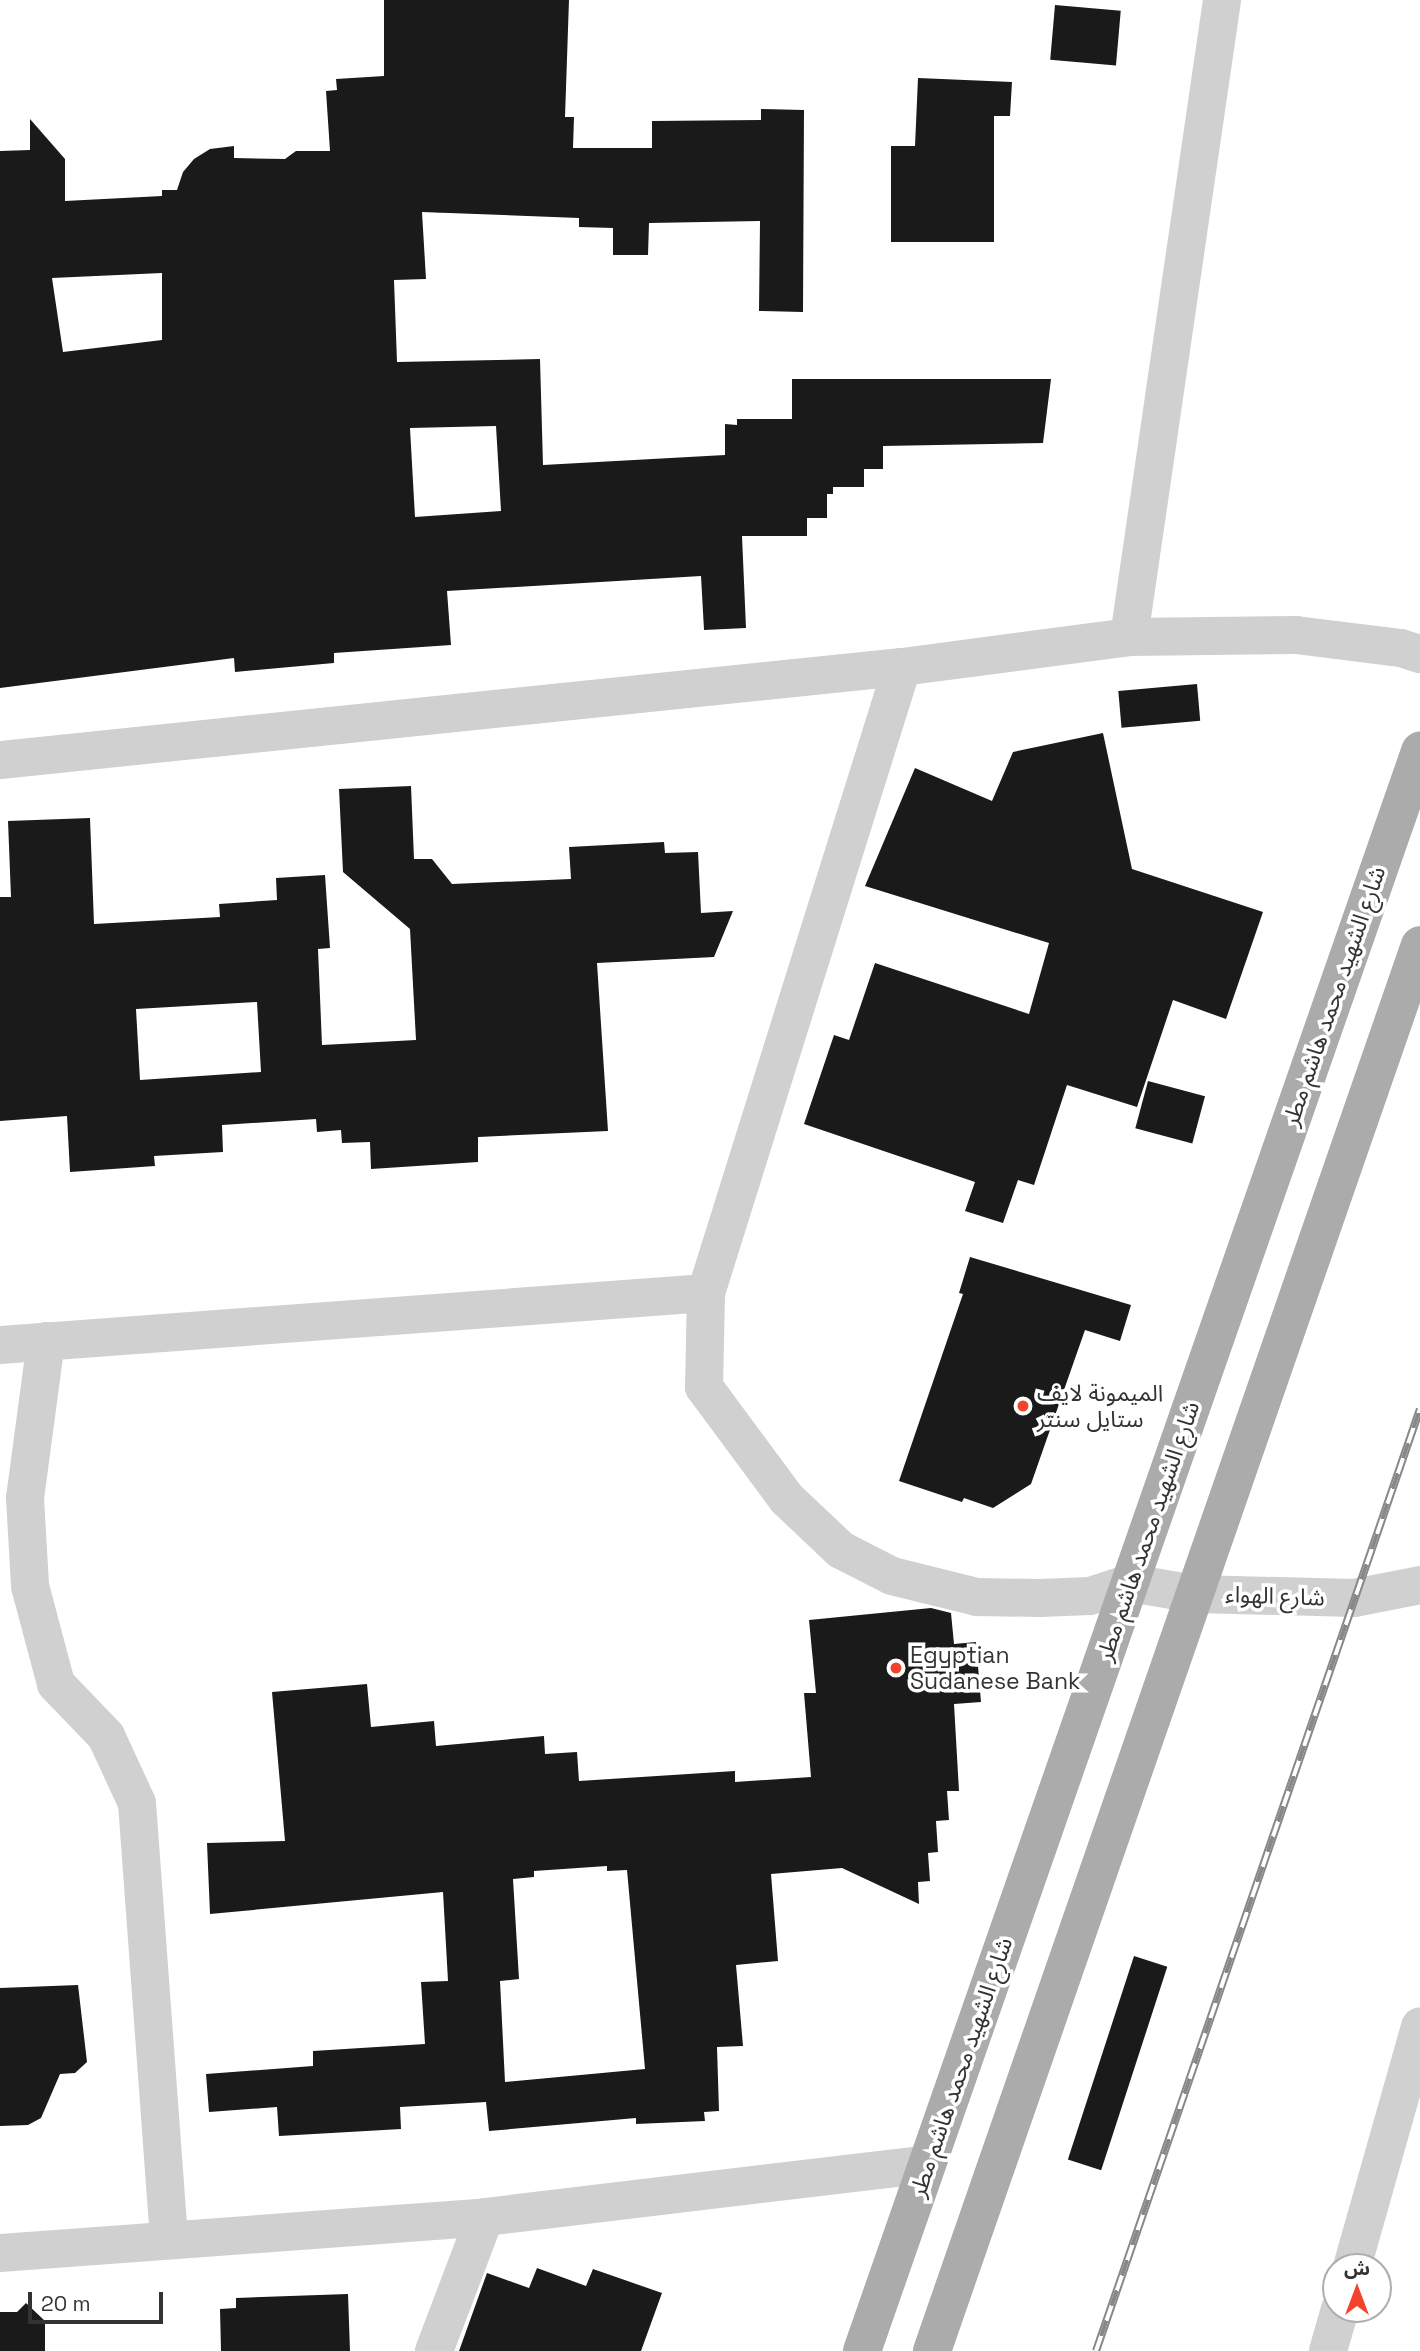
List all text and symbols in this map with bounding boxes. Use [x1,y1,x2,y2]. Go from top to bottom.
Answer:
street label: شارع الشهيد محمد هاشم مطر [1277,863,1391,1129]
place label: الميمونة لايف ستايل سنتر [1037,1379,1163,1433]
marker: الميمونة لايف ستايل سنتر [1015,1398,1031,1414]
street label: شارع الشهيد محمد هاشم مطر [1091,1398,1205,1664]
street label: شارع الهواء [1225,1580,1325,1612]
place label: Egyptian Sudanese Bank [910,1641,1080,1695]
marker: Egyptian Sudanese Bank [888,1660,904,1676]
street label: شارع الشهيد محمد هاشم مطر [904,1934,1018,2200]
north arrow [1322,2253,1392,2323]
text: ش [1344,2256,1370,2281]
scale bar [32,2278,166,2322]
text: 20 m [41,2290,91,2317]

